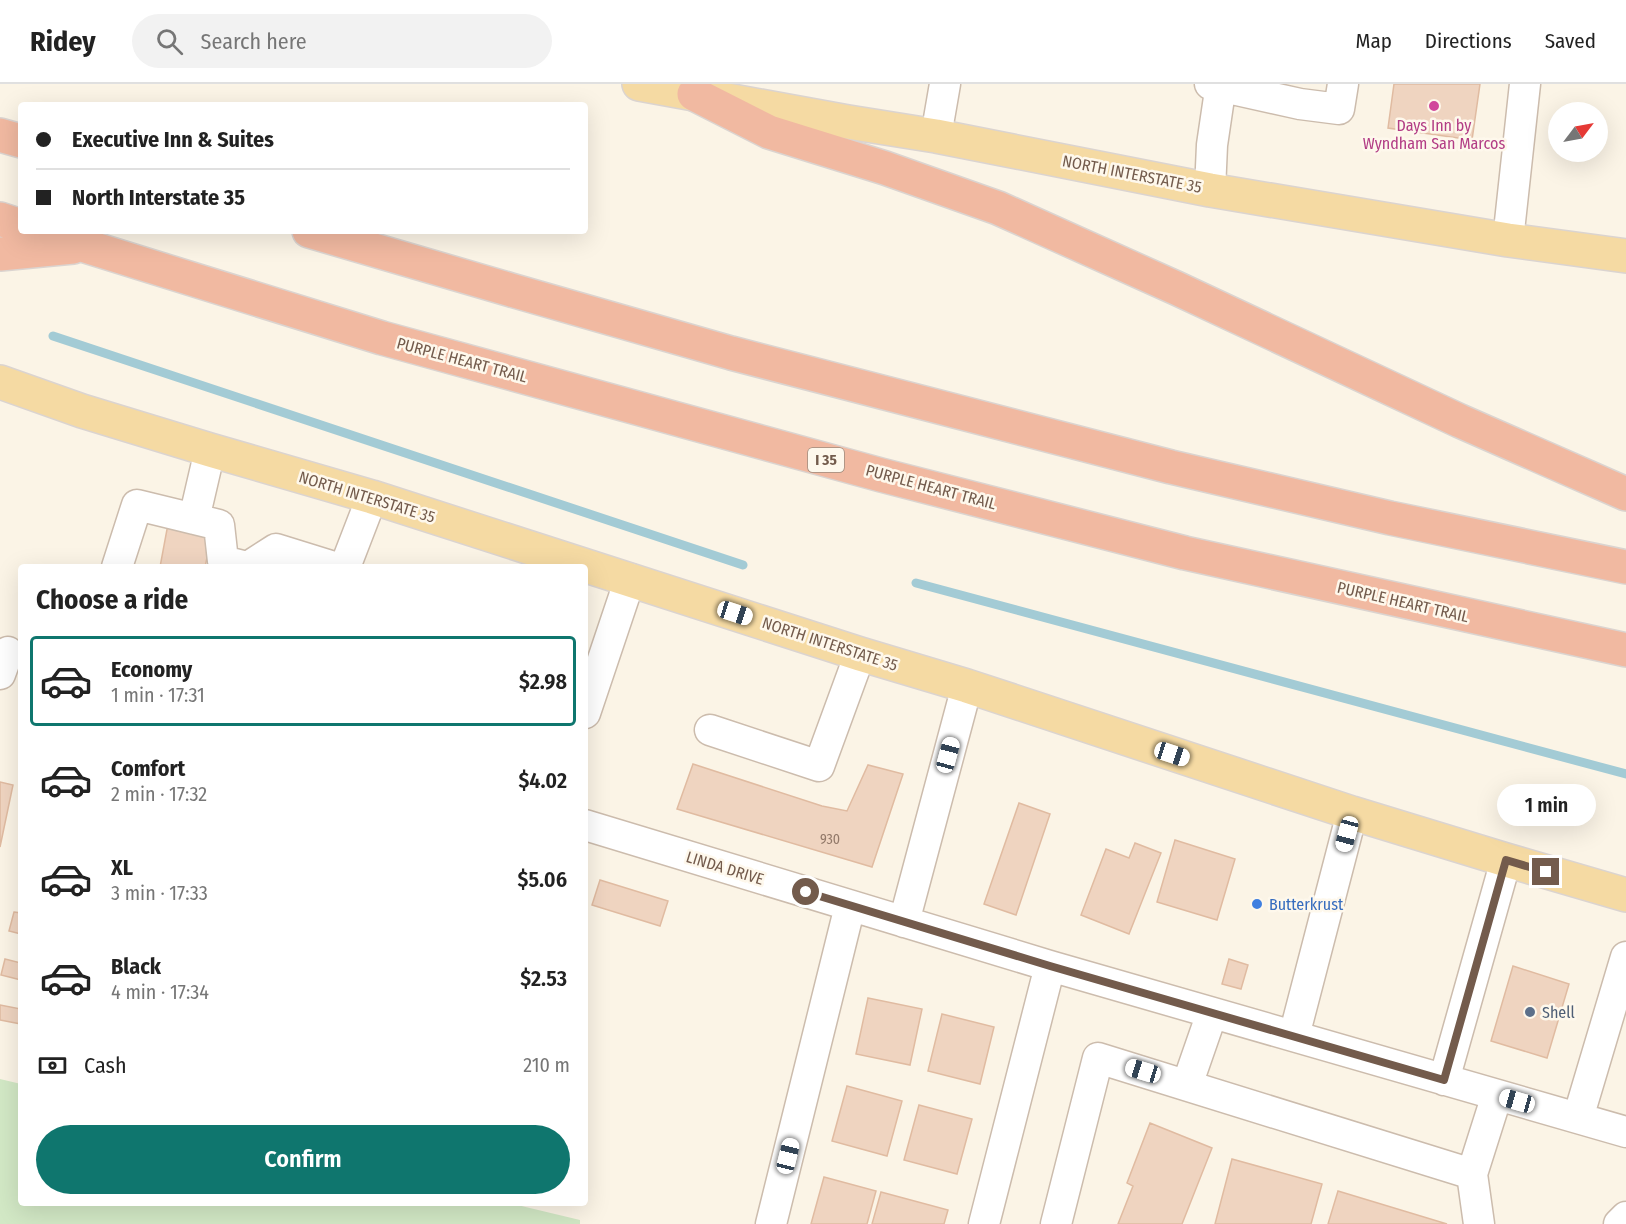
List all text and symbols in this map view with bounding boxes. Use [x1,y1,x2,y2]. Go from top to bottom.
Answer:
search box [132,14,552,68]
text: Ridey [30,25,96,58]
icon: search [153,25,186,58]
text: Search here [201,28,307,55]
text: Map [1355,28,1392,54]
text: Directions [1425,28,1512,54]
text: Saved [1545,28,1596,54]
marker: Days Inn by Wyndham San Marcos [1427,99,1441,113]
north arrow [1548,102,1608,162]
map controls [1548,102,1608,162]
place label: Days Inn by Wyndham San Marcos [1363,116,1505,153]
text: Executive Inn & Suites [72,126,274,153]
street label: NORTH INTERSTATE 35 [1061,151,1203,197]
text: North Interstate 35 [72,184,245,211]
street label: PURPLE HEART TRAIL [395,333,529,387]
road number: I 35 [808,448,844,472]
street label: PURPLE HEART TRAIL [864,460,998,514]
street label: NORTH INTERSTATE 35 [297,467,437,527]
street label: PURPLE HEART TRAIL [1335,578,1471,626]
text: Choose a ride [36,584,188,616]
car [715,599,755,627]
street label: NORTH INTERSTATE 35 [760,613,900,675]
icon: car [39,654,93,708]
text: Economy [111,656,192,683]
text: $2.98 [519,668,567,695]
text: 1 min · 17:31 [111,683,205,707]
car [935,735,961,775]
car [1152,740,1192,768]
icon: car [39,753,93,807]
text: Comfort [111,755,185,782]
text: $4.02 [519,767,567,794]
text: 2 min · 17:32 [111,782,207,806]
callout: 1 min [1496,785,1596,827]
text: 1 min [1525,793,1568,817]
car [1334,814,1360,854]
house number: 930 [820,831,840,848]
street label: LINDA DRIVE [684,847,766,889]
icon: car [39,852,93,906]
text: XL [111,854,133,881]
route end [1532,858,1559,885]
text: $5.06 [518,866,567,893]
route start [792,878,819,905]
text: 3 min · 17:33 [111,881,208,905]
place label: Butterkrust [1269,895,1344,914]
marker: Butterkrust [1250,897,1264,911]
icon: car [39,951,93,1005]
text: Black [111,953,161,980]
text: $2.53 [520,965,567,992]
text: 4 min · 17:34 [111,980,209,1004]
place label: Shell [1542,1003,1575,1022]
marker: Shell [1523,1005,1537,1019]
icon: cash [36,1049,69,1082]
text: Cash [84,1052,127,1079]
text: 210 m [523,1053,570,1077]
car [1123,1057,1163,1085]
car [1497,1087,1537,1115]
button: Confirm [36,1125,570,1194]
car [775,1136,801,1176]

